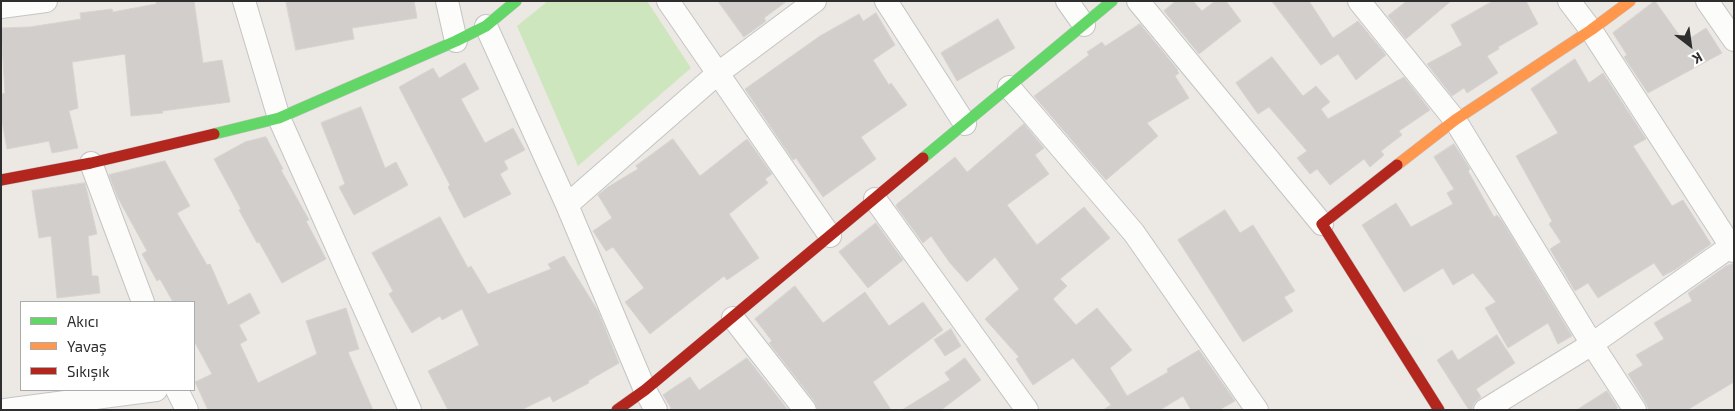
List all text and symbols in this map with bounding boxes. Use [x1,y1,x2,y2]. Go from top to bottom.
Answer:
north arrow [1665,20,1715,70]
text: K [1690,49,1706,68]
legend [20,301,195,391]
text: Akıcı [67,312,99,330]
text: Yavaş [67,337,107,355]
text: Sıkışık [67,362,110,380]

